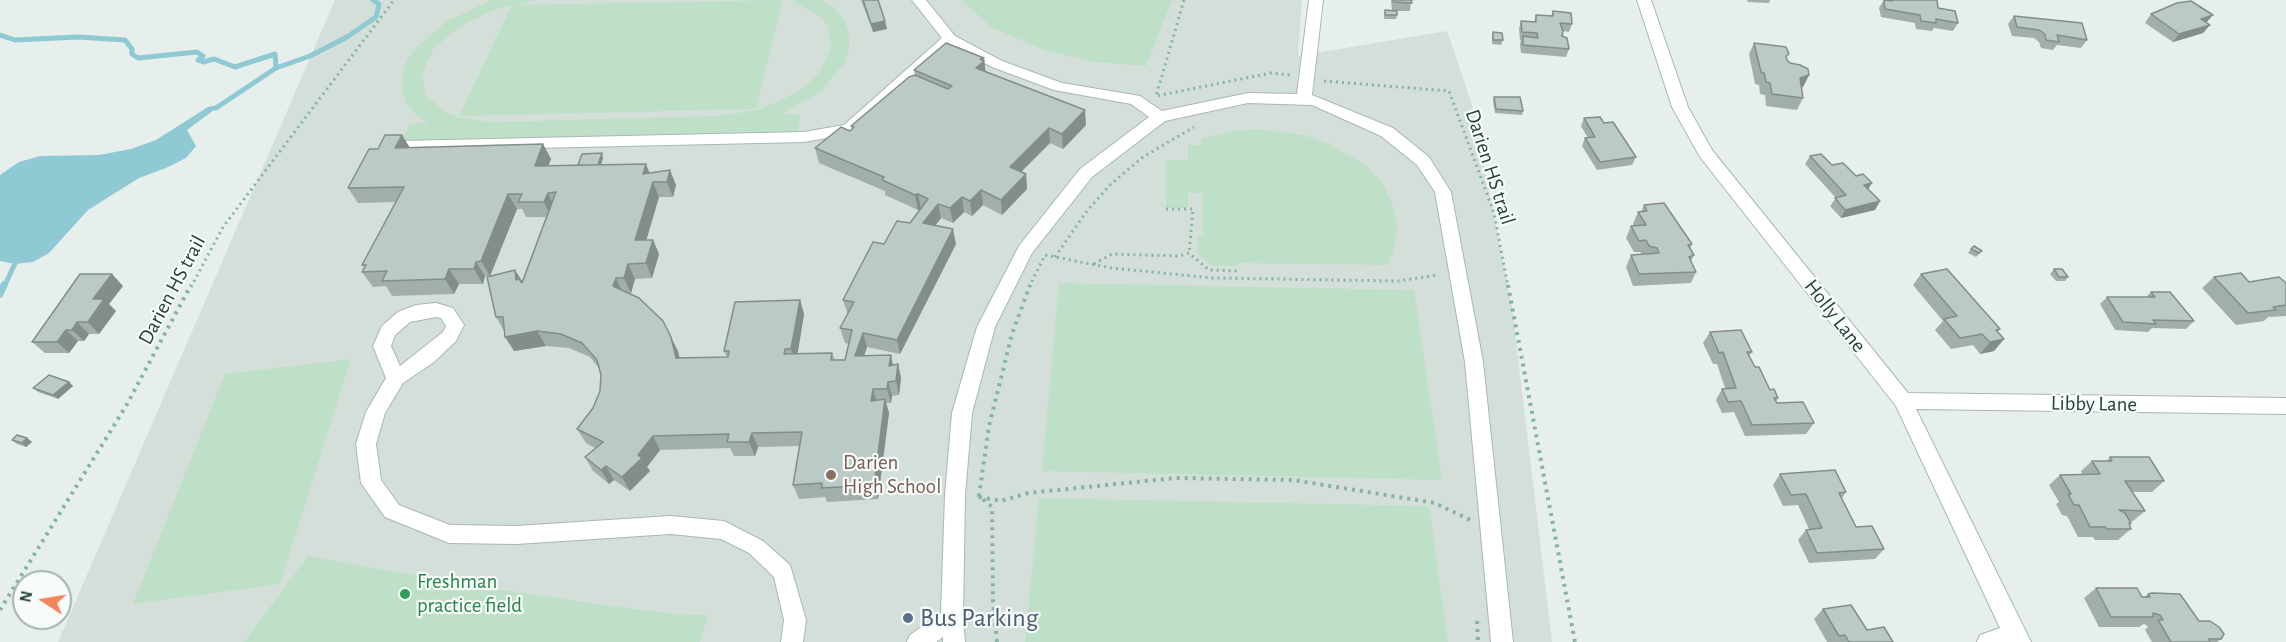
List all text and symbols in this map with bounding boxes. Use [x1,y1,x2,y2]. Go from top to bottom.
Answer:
street label: Darien HS trail [1459,106,1521,228]
street label: Darien HS trail [133,231,211,349]
street label: Holly Lane [1799,274,1871,358]
street label: Libby Lane [2051,391,2137,417]
place label: Darien High School [843,450,941,500]
marker: Darien High School [824,468,838,482]
place label: Freshman practice field [417,569,522,619]
north arrow [12,570,72,630]
marker: Freshman practice field [398,587,412,601]
text: N [17,590,35,604]
place label: Bus Parking [920,602,1038,634]
marker: Bus Parking [901,611,915,625]

